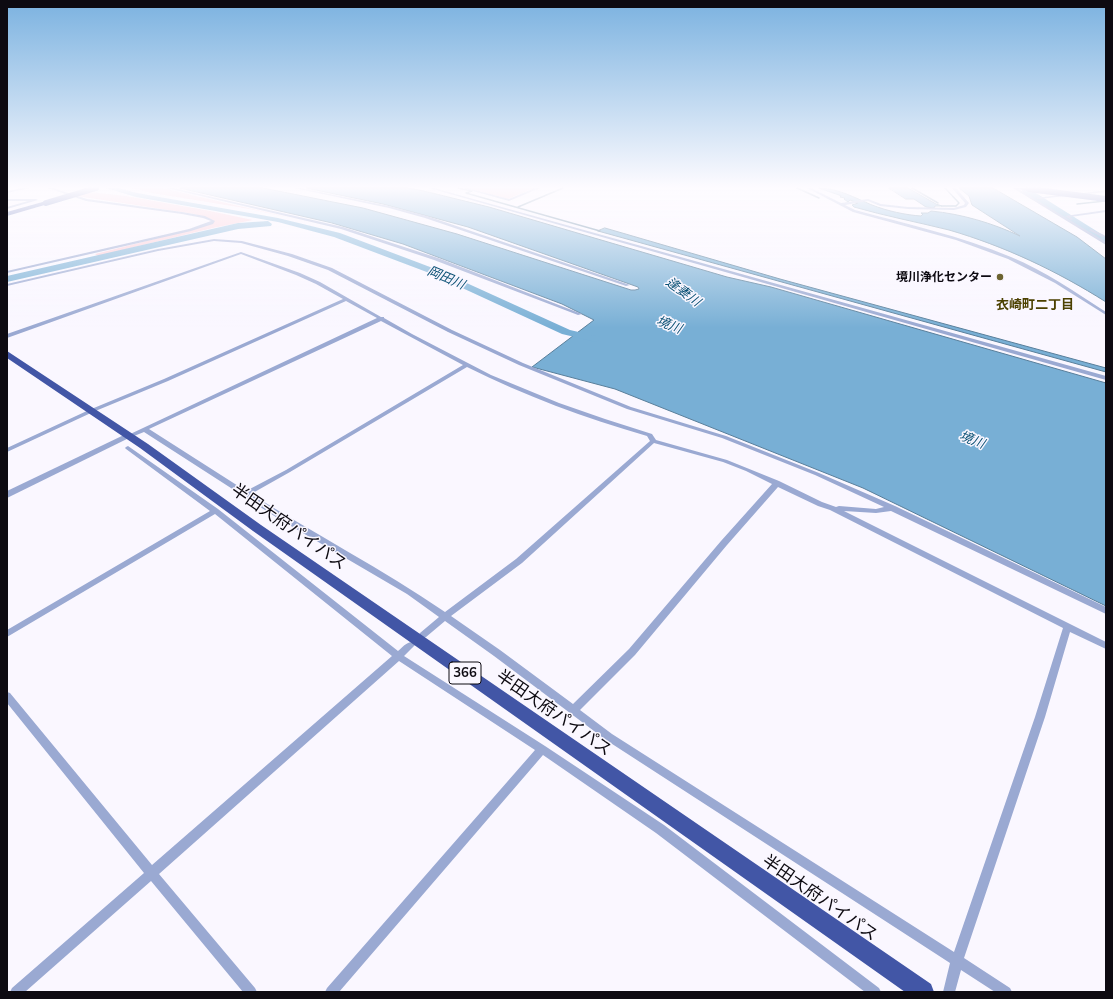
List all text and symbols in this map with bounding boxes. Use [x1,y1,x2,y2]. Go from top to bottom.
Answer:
water label: 岡田川 [425,263,467,293]
place label: 境川浄化センター [896,270,992,284]
marker: 境川浄化センター [995,272,1005,282]
water label: 逢妻川 [663,274,703,310]
district label: 衣崎町二丁目 [996,297,1074,313]
water label: 境川 [654,313,684,337]
water label: 境川 [957,428,987,452]
street label: 半田大府パイパス [227,480,351,574]
road number: 366 [449,662,481,684]
street label: 半田大府パイパス [492,666,616,760]
street label: 半田大府パイパス [758,851,882,945]

